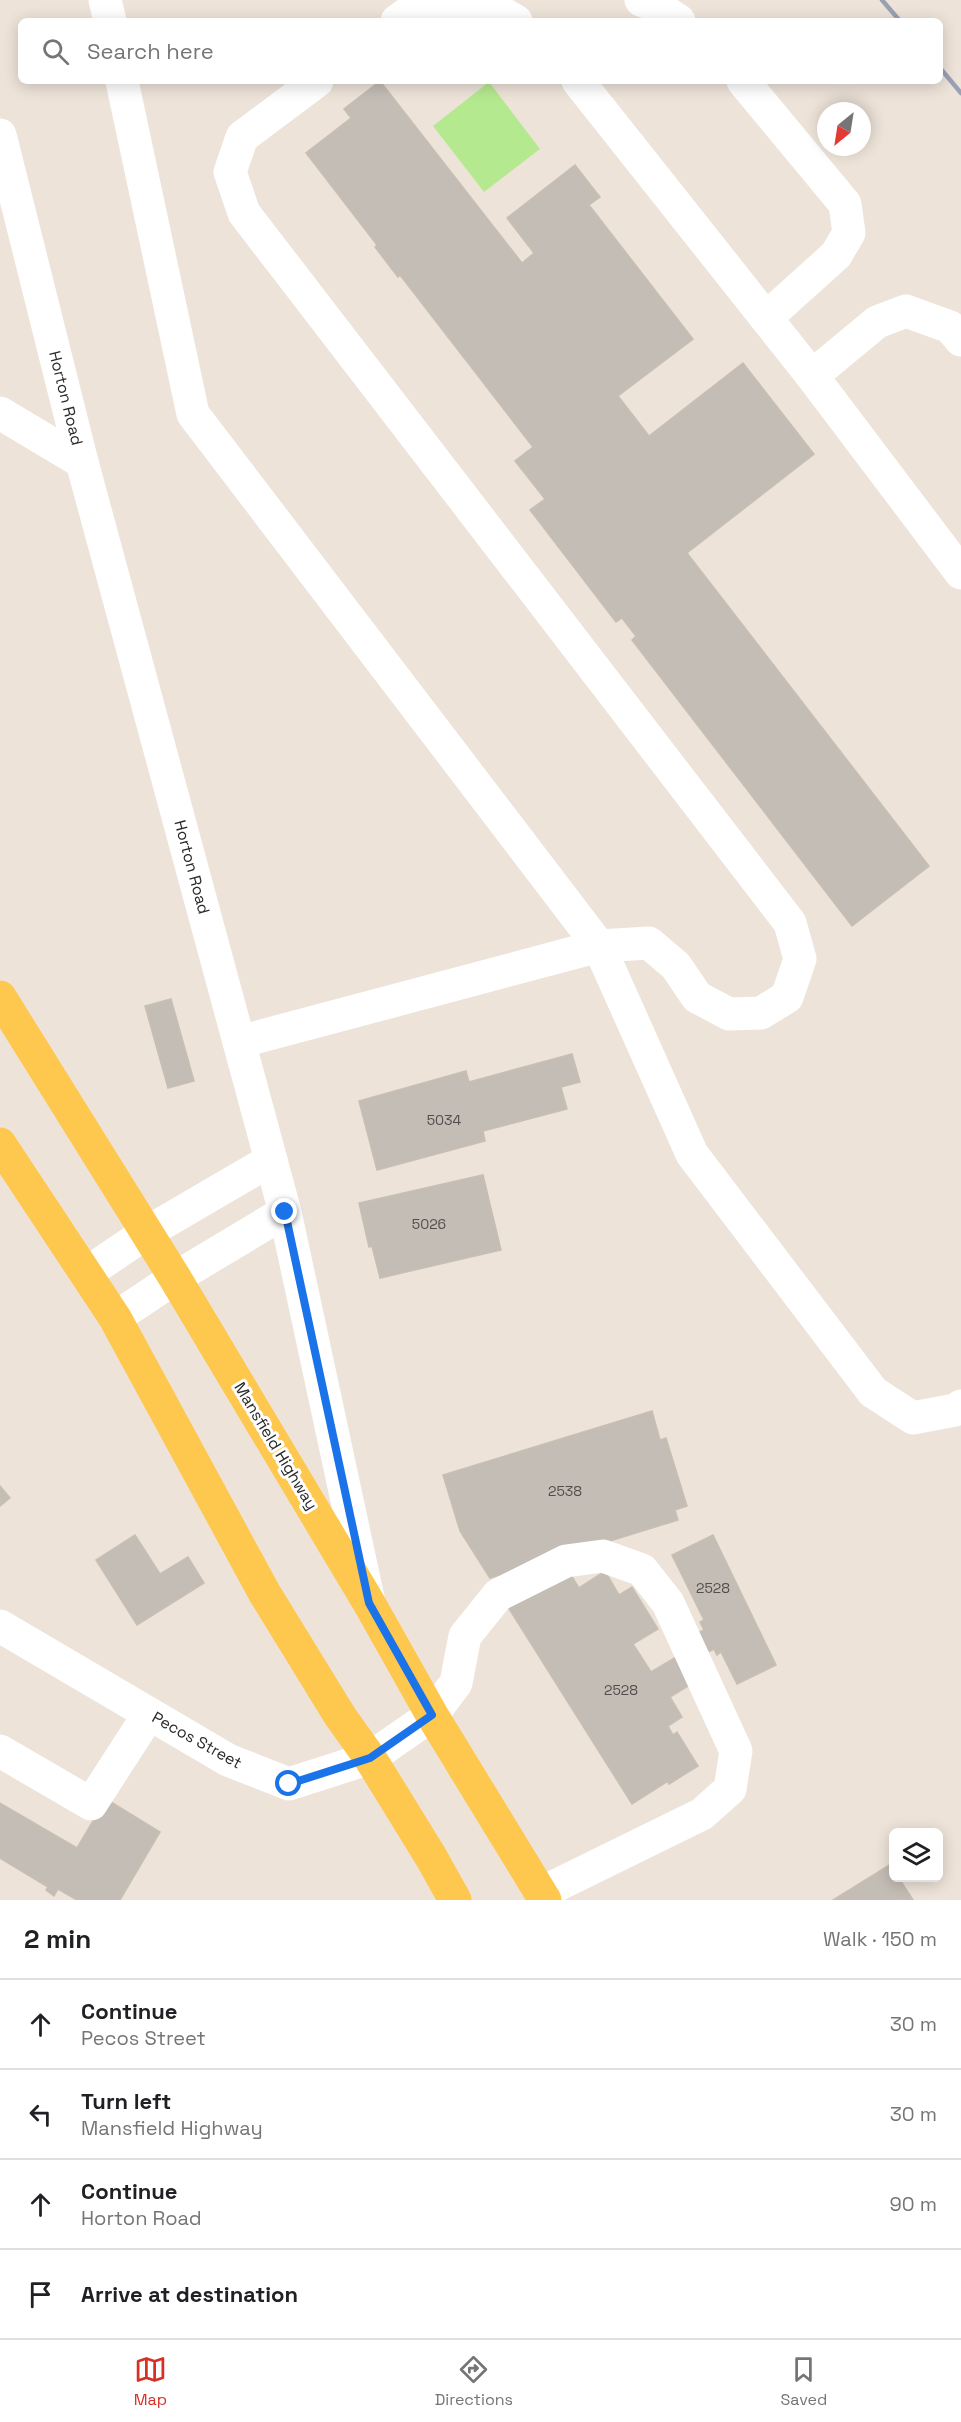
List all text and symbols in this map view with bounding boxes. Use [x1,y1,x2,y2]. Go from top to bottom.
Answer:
search box [18,18,943,84]
icon: search [39,35,72,68]
text: Search here [87,37,214,65]
north arrow [817,102,871,156]
street label: Horton Road [44,349,88,447]
street label: Horton Road [169,818,215,916]
house number: 5034 [427,1111,462,1129]
route end [271,1198,297,1224]
house number: 5026 [412,1215,446,1233]
street label: Mansfield Highway [230,1378,322,1514]
house number: 2538 [548,1482,582,1500]
house number: 2528 [696,1579,730,1597]
house number: 2528 [604,1681,638,1699]
street label: Pecos Street [148,1707,246,1773]
route start [275,1770,301,1796]
map controls [889,1828,943,1882]
button: layers [889,1828,943,1882]
text: 2 min [24,1922,91,1956]
text: Walk · 150 m [823,1926,937,1952]
text: Continue [81,1997,177,2025]
icon: ahead [24,2008,57,2041]
text: 30 m [890,2011,937,2037]
text: Pecos Street [81,2025,206,2051]
text: Turn left [81,2087,171,2115]
icon: left [24,2098,57,2131]
text: 30 m [890,2101,937,2127]
text: Mansfield Highway [81,2115,263,2141]
text: Continue [81,2177,177,2205]
icon: ahead [24,2188,57,2221]
text: 90 m [890,2191,937,2217]
text: Horton Road [81,2205,202,2231]
icon: arrive [24,2278,57,2311]
text: Arrive at destination [81,2280,298,2308]
tab: Map [134,2353,167,2410]
tab: Directions [435,2353,513,2410]
tab: Saved [781,2353,827,2410]

